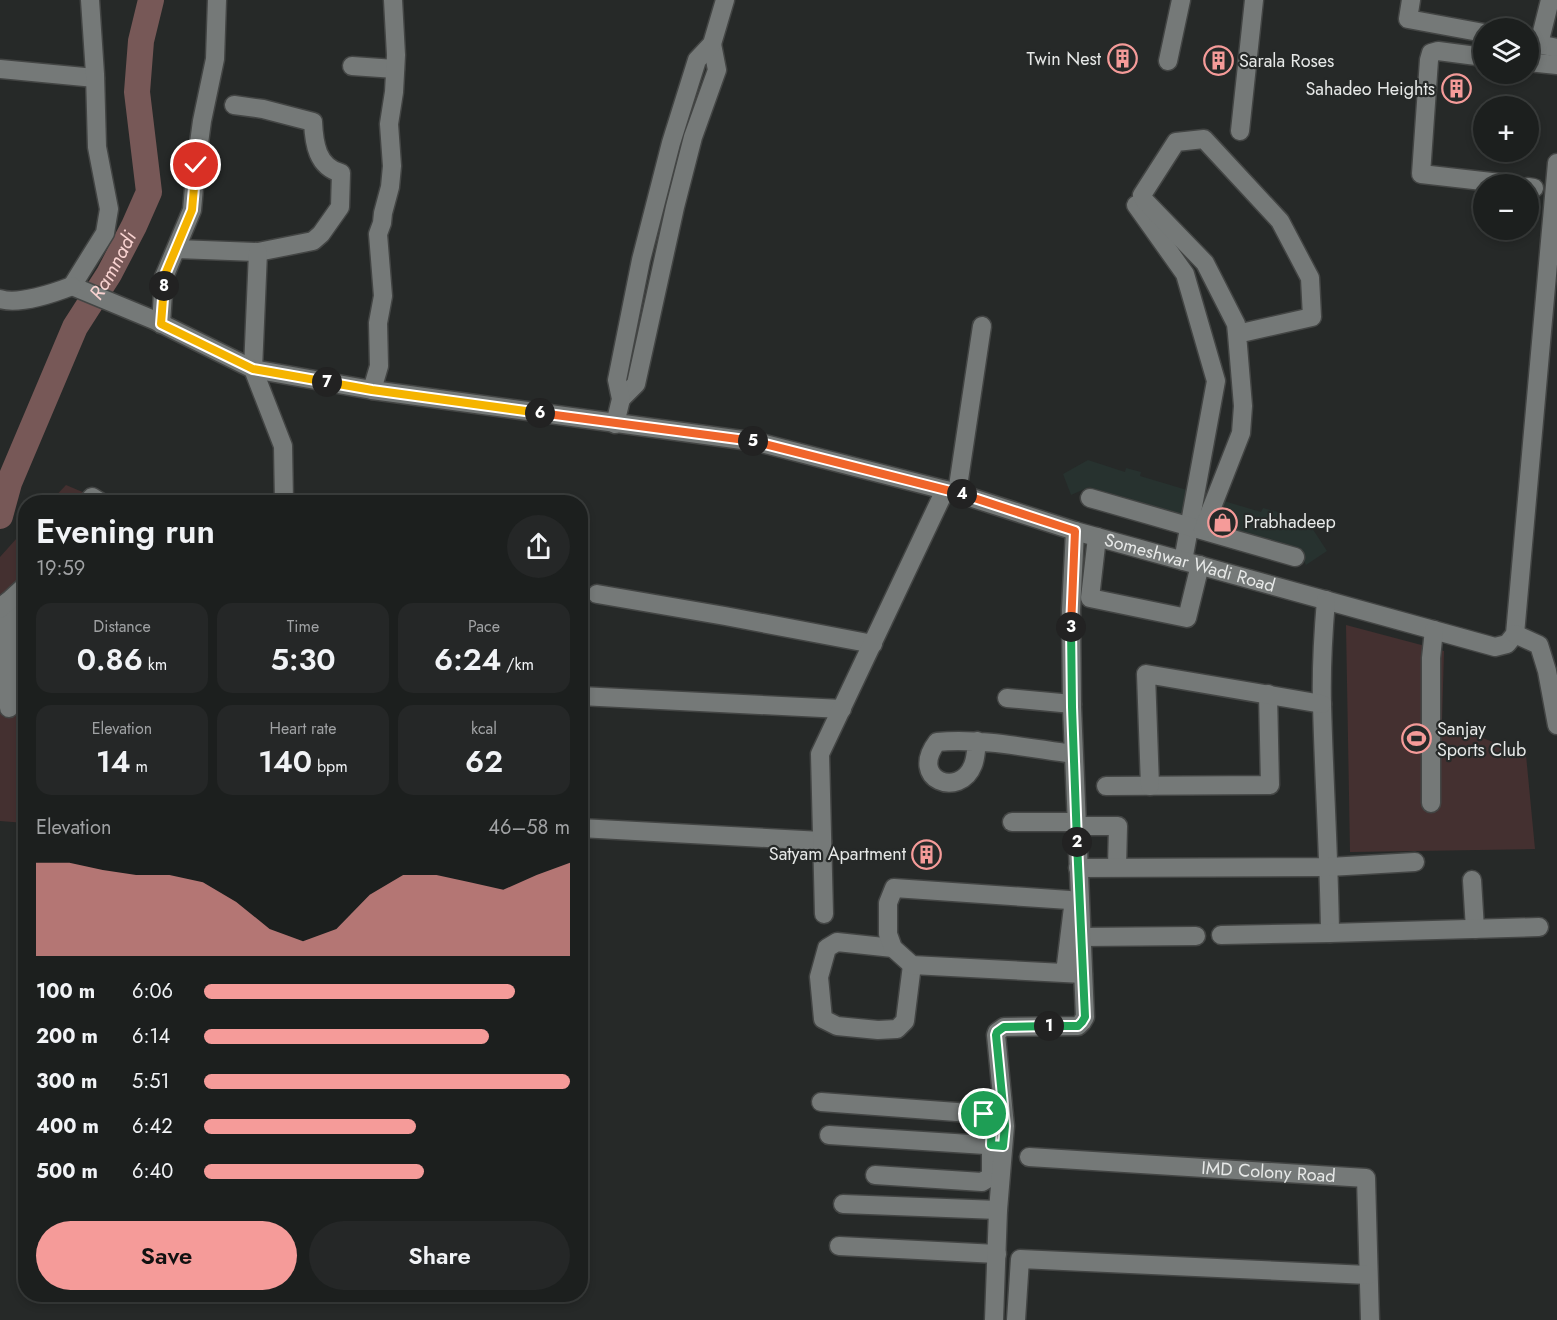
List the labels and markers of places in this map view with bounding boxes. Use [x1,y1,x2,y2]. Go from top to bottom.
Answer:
building icon: Twin Nest [1106,43,1138,75]
building icon: Sarala Roses [1202,45,1234,77]
place label: Twin Nest [1027,46,1102,72]
place label: Sarala Roses [1239,48,1334,74]
building icon: Sahadeo Heights [1440,73,1472,105]
place label: Sahadeo Heights [1306,76,1435,102]
pin [170,139,221,190]
pin: 8 [149,271,179,301]
pin: 7 [312,367,342,397]
pin: 6 [525,398,555,428]
pin: 5 [738,426,768,456]
pin: 4 [947,479,977,509]
shop icon: Prabhadeep [1207,506,1239,538]
place label: Prabhadeep [1244,509,1336,535]
pin: 3 [1056,612,1086,642]
place label: Sanjay Sports Club [1437,716,1526,763]
sports icon: Sanjay Sports Club [1400,723,1432,755]
pin: 2 [1062,827,1092,857]
building icon: Satyam Apartment [911,838,943,870]
place label: Satyam Apartment [769,841,907,867]
pin: 1 [1034,1011,1064,1041]
pin [958,1088,1009,1139]

